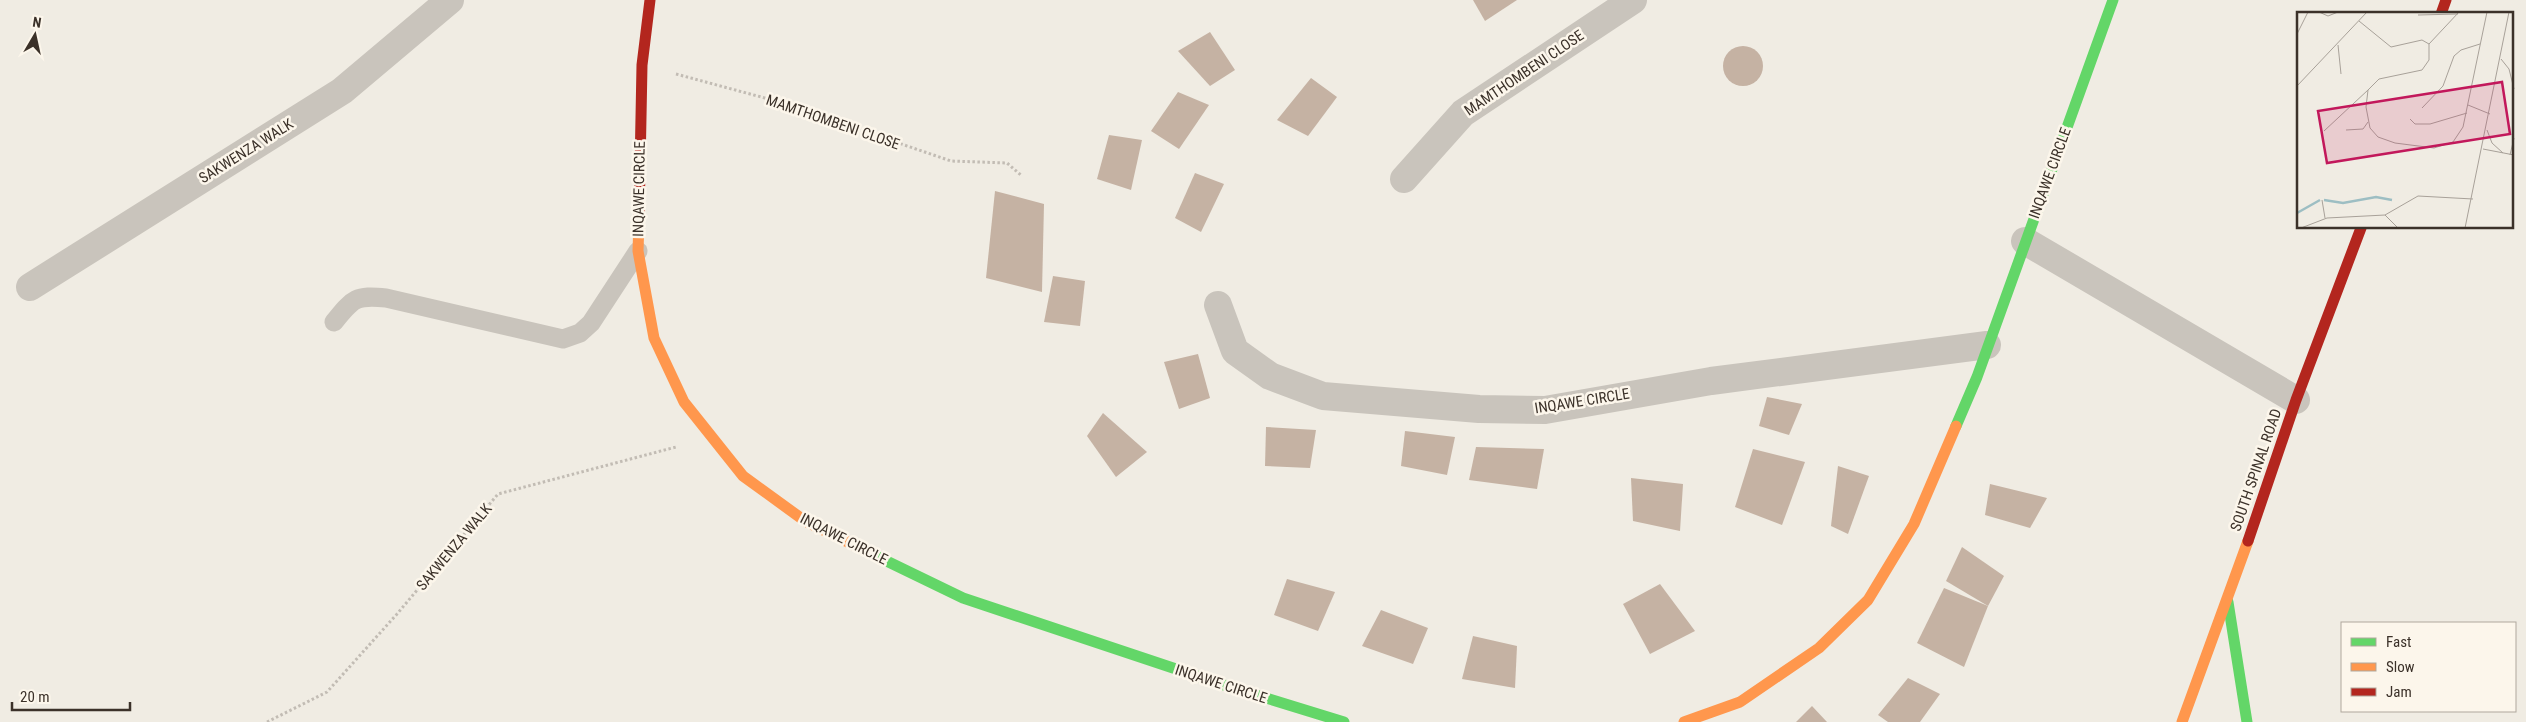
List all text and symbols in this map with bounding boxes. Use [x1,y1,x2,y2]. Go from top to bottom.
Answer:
north arrow [10,10,60,60]
inset map [2297,12,2514,229]
text: N [32,14,43,31]
street label: MAMTHOMBENI CLOSE [1461,26,1587,120]
street label: MAMTHOMBENI CLOSE [764,91,902,153]
street label: SAKWENZA WALK [195,114,297,187]
street label: INQAWE CIRCLE [2025,125,2075,221]
street label: INQAWE CIRCLE [629,141,649,237]
street label: INQAWE CIRCLE [1533,385,1631,417]
street label: SOUTH SPINAL ROAD [2227,406,2285,534]
street label: SAKWENZA WALK [412,499,496,594]
street label: INQAWE CIRCLE [797,509,891,569]
legend [2341,622,2516,712]
text: Fast [2386,633,2411,651]
text: Slow [2386,658,2415,676]
street label: INQAWE CIRCLE [1173,661,1269,707]
scale bar [12,680,130,712]
text: Jam [2386,683,2412,701]
text: 20 m [20,688,50,706]

